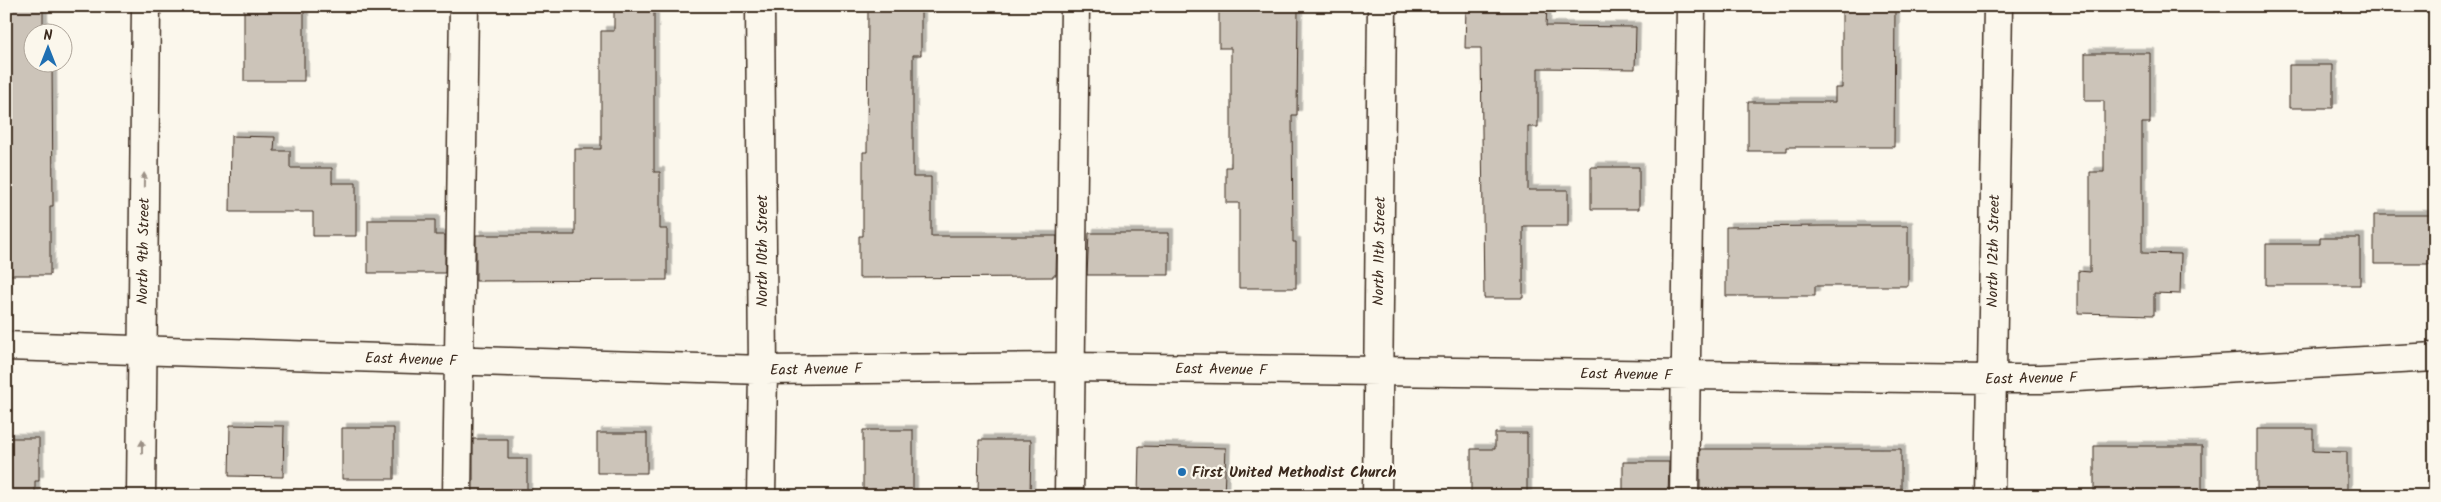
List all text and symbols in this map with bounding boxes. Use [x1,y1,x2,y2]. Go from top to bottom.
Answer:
north arrow [22,22,72,72]
text: N [44,25,53,47]
one-way arrow [140,171,148,187]
street label: North 12th Street [1981,194,2007,308]
street label: North 10th Street [751,195,775,307]
street label: North 11th Street [1367,196,1393,306]
street label: North 9th Street [131,197,157,305]
street label: East Avenue F [365,346,459,374]
street label: East Avenue F [770,357,863,383]
street label: East Avenue F [1175,357,1268,383]
street label: East Avenue F [1580,362,1673,388]
street label: East Avenue F [1985,366,2078,392]
one-way arrow [138,439,146,455]
place label: First United Methodist Church [1192,461,1397,485]
marker: First United Methodist Church [1176,466,1188,478]

